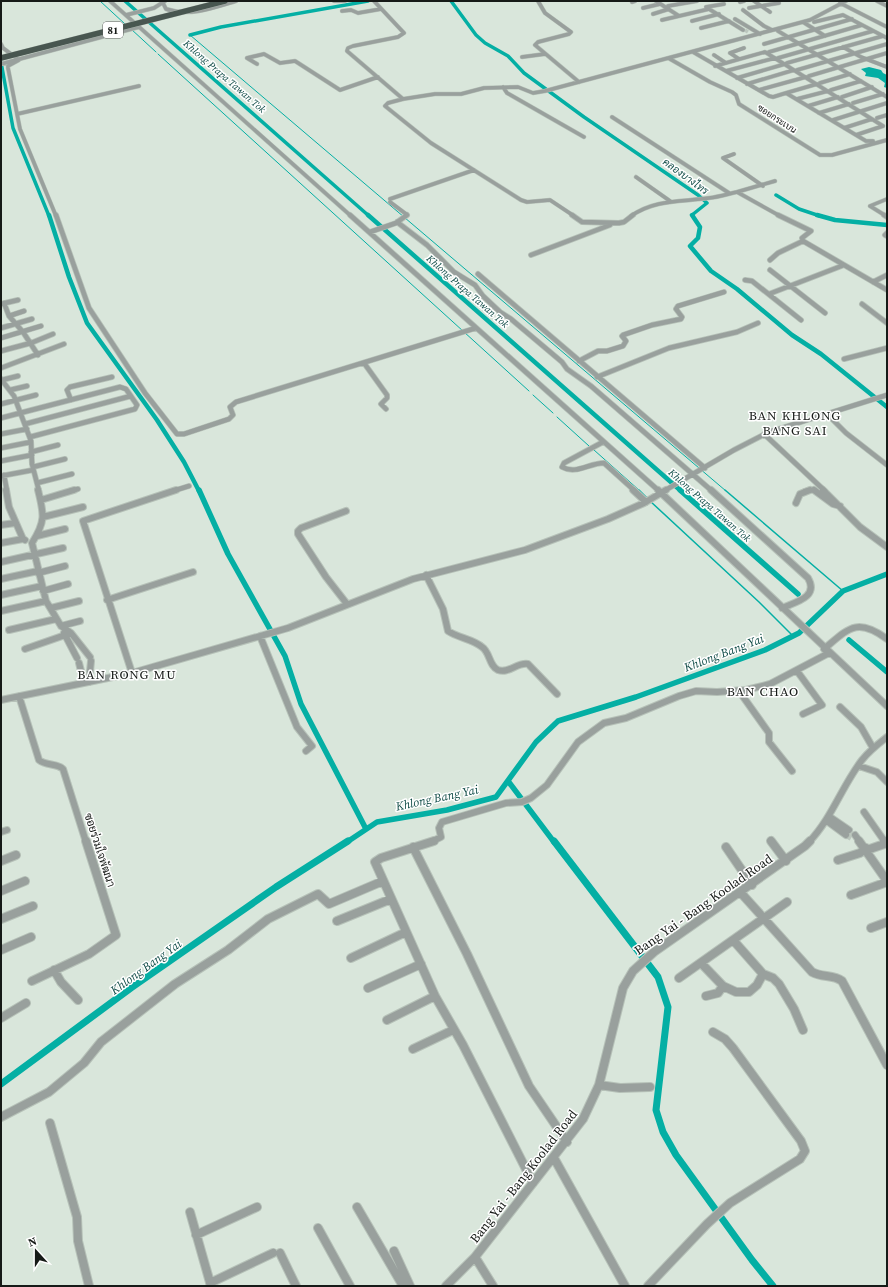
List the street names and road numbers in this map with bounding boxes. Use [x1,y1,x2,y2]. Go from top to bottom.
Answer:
road number: 81 [103,22,123,38]
street label: ซอยกระเบน [755,102,799,136]
street label: ซอยร่วมใจพัฒนา [81,811,119,889]
street label: Bang Yai - Bang Koolad Road [631,850,776,959]
street label: Bang Yai - Bang Koolad Road [466,1106,581,1247]

